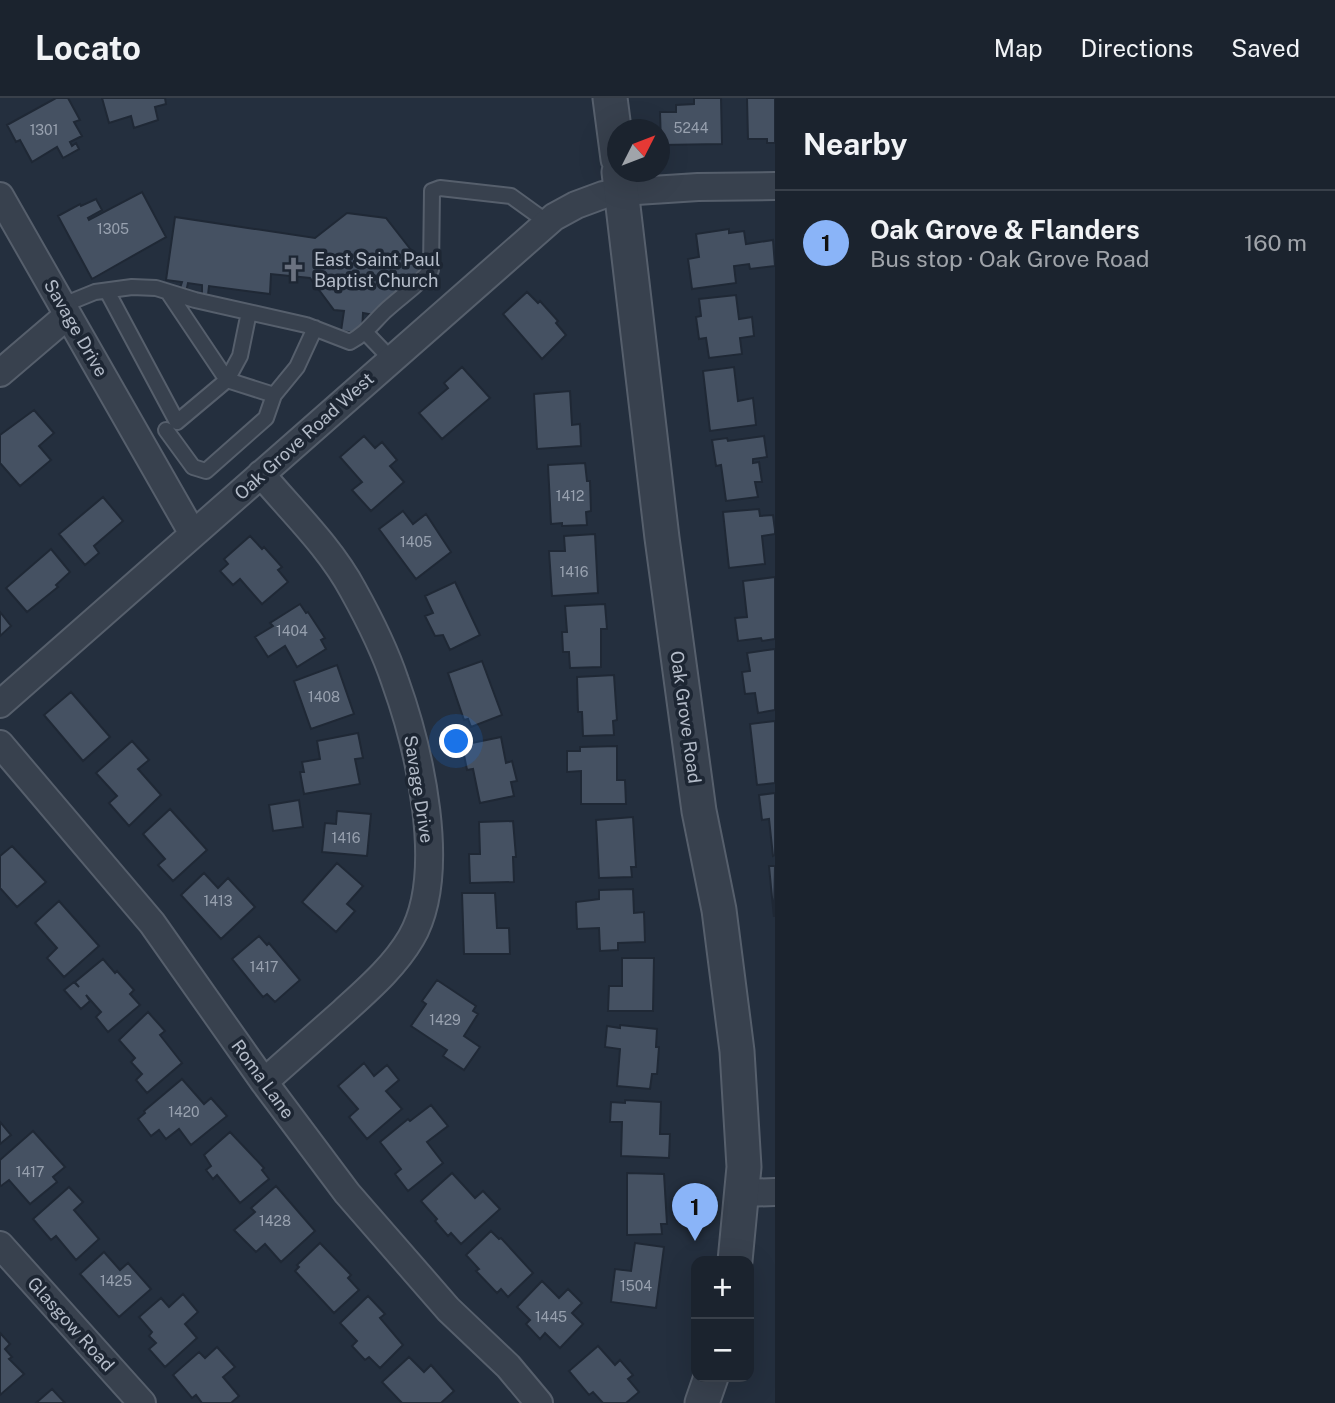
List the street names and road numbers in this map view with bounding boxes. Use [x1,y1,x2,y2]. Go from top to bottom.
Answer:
street label: Savage Drive [40,276,112,380]
street label: Oak Grove Road West [230,368,378,504]
street label: Oak Grove Road [666,649,706,785]
street label: Savage Drive [400,734,438,844]
street label: Roma Lane [227,1035,299,1123]
street label: Glasgow Road [23,1273,119,1375]

